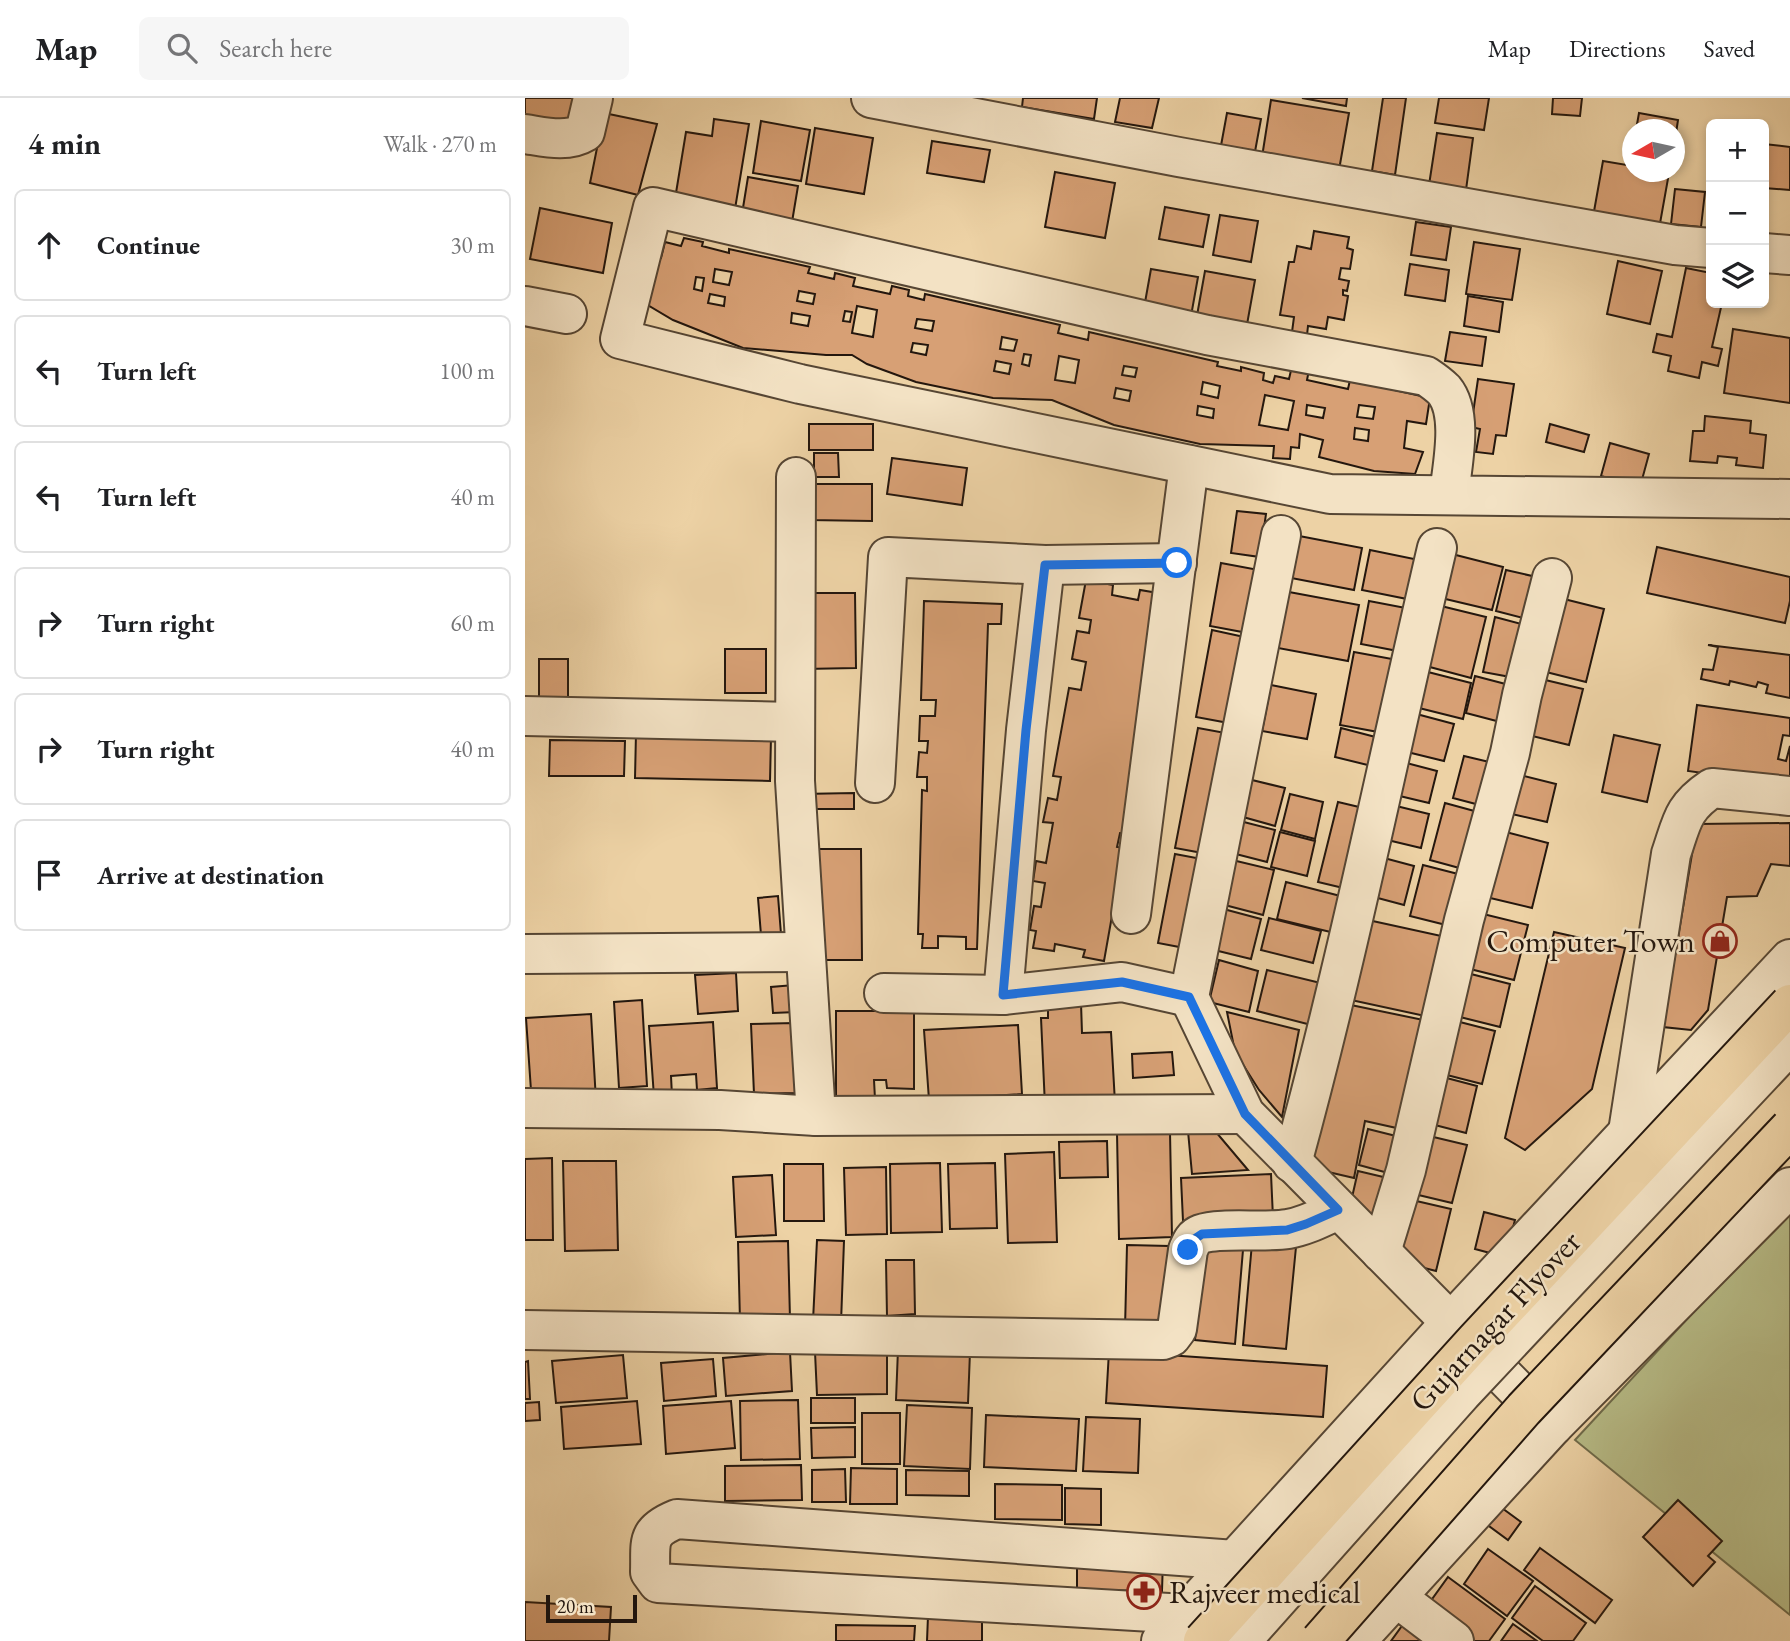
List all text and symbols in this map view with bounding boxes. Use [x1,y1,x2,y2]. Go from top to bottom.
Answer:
search box [139,17,629,80]
text: Map [35,27,97,70]
icon: search [163,29,201,67]
text: Search here [219,31,332,65]
text: Map [1488,33,1531,64]
text: Directions [1569,33,1666,64]
text: Saved [1704,33,1755,64]
north arrow [1622,119,1685,182]
map controls [1706,119,1769,308]
button: + [1706,119,1769,182]
text: 4 min [28,124,101,163]
text: Walk · 270 m [383,129,497,159]
button: − [1706,182,1769,245]
icon: ahead [30,226,68,264]
text: Continue [97,228,200,262]
text: 30 m [450,230,495,260]
button: layers [1706,245,1769,308]
icon: left [30,352,68,390]
text: Turn left [97,354,196,388]
text: 100 m [439,356,495,386]
icon: left [30,478,68,516]
text: Turn left [97,480,196,514]
text: 40 m [450,482,495,512]
route start [1161,547,1192,578]
icon: right [30,604,68,642]
text: Turn right [97,606,215,640]
text: 60 m [450,608,495,638]
icon: right [30,730,68,768]
text: Turn right [97,732,215,766]
text: 40 m [450,734,495,764]
icon: arrive [30,856,68,894]
text: Arrive at destination [97,858,324,892]
place label: Computer Town [1486,920,1695,962]
shop icon: Computer Town [1701,922,1739,960]
street label: Gujarnagar Flyover [1400,1221,1590,1421]
route end [1172,1234,1203,1265]
place label: Rajveer medical [1169,1571,1361,1613]
pharmacy icon: Rajveer medical [1125,1573,1163,1611]
scale bar [546,1592,637,1624]
text: 20 m [557,1594,594,1619]

